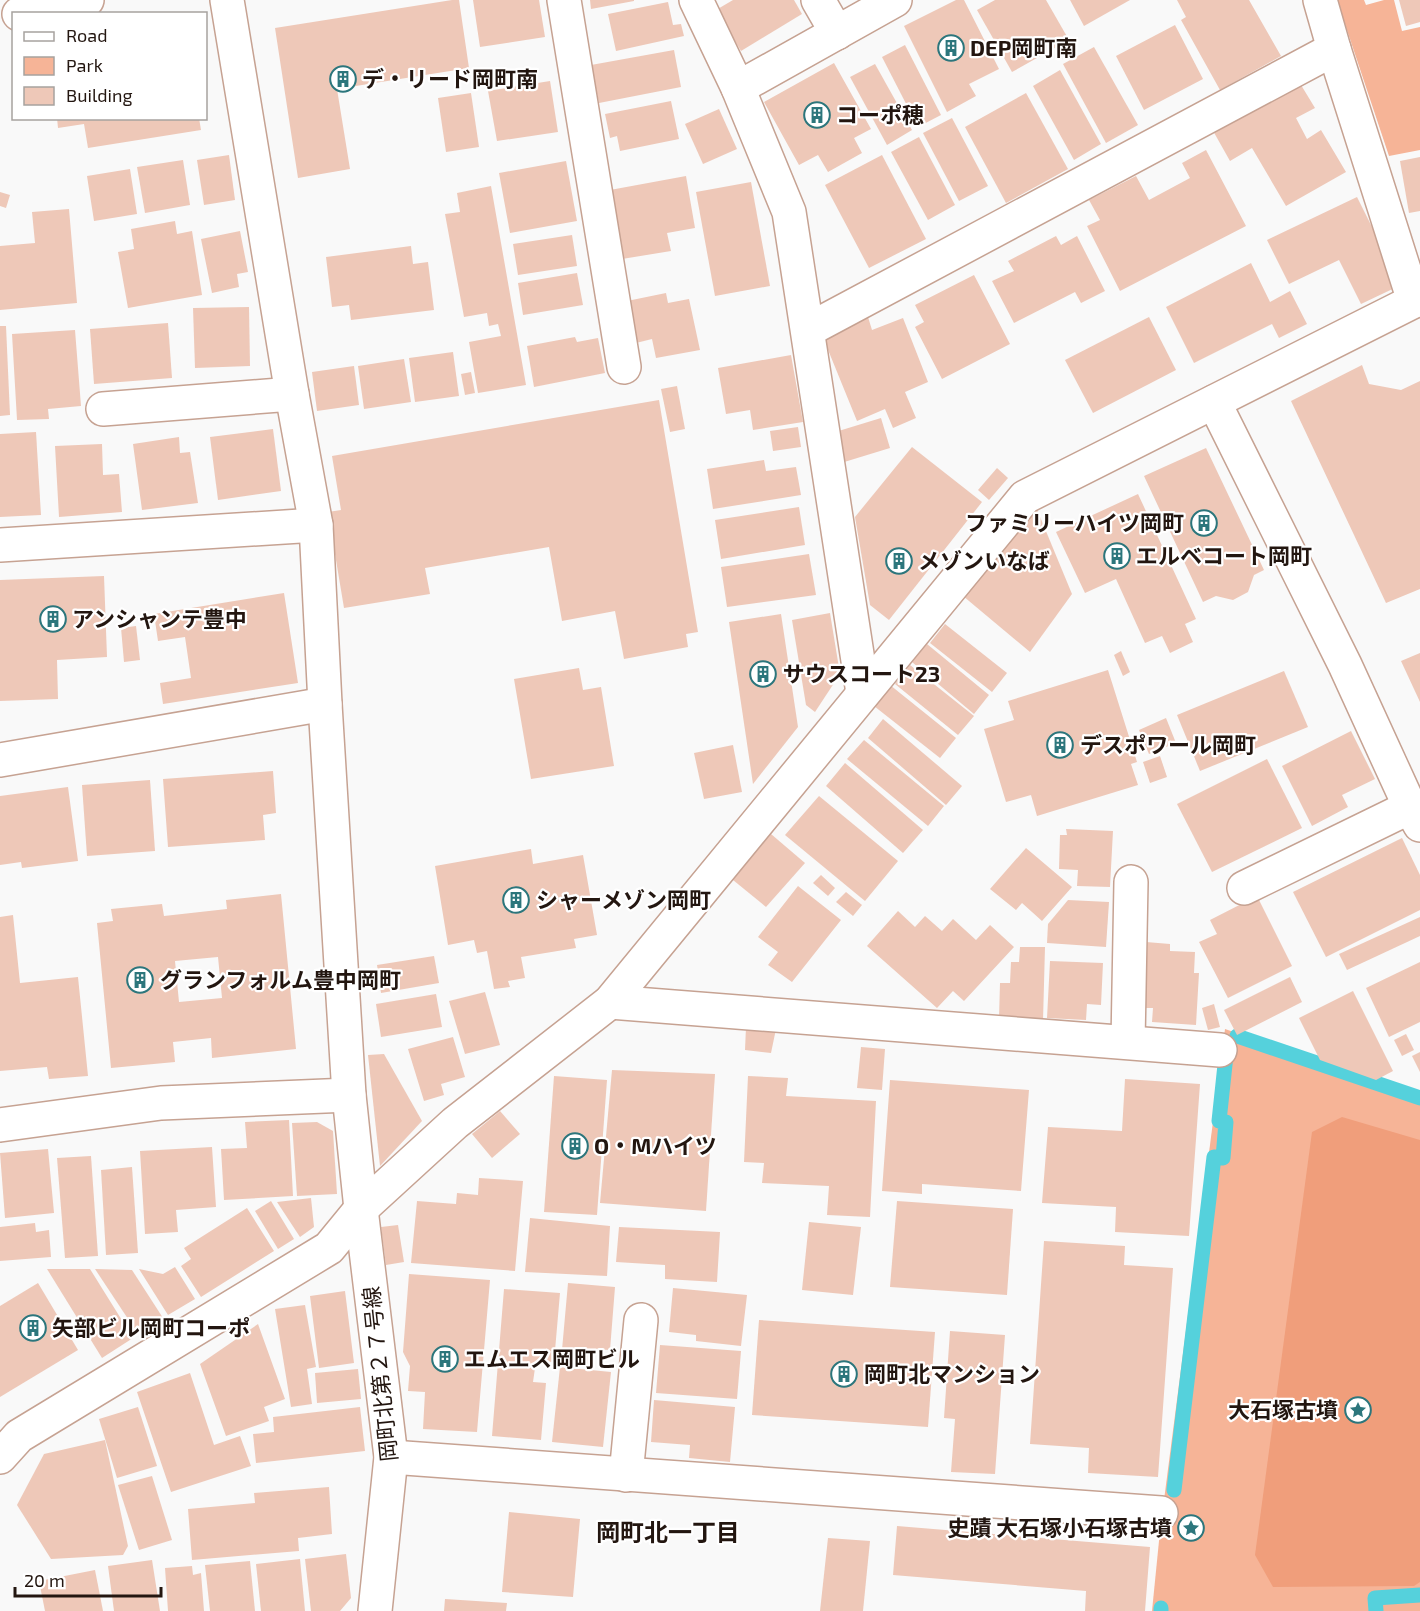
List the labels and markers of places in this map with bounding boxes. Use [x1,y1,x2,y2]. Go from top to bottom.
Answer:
building icon: DEP岡町南 [936,33,966,63]
place label: DEP岡町南 [970,34,1077,60]
building icon: デ・リード岡町南 [328,64,358,94]
place label: デ・リード岡町南 [362,65,538,91]
building icon: コーポ穂 [802,100,832,130]
place label: コーポ穂 [836,101,924,127]
building icon: ファミリーハイツ岡町 [1189,508,1219,538]
place label: ファミリーハイツ岡町 [965,509,1184,535]
building icon: エルベコート岡町 [1102,541,1132,571]
place label: エルベコート岡町 [1136,542,1312,568]
building icon: メゾンいなば [884,546,914,576]
place label: メゾンいなば [918,547,1050,573]
building icon: アンシャンテ豊中 [38,604,68,634]
place label: アンシャンテ豊中 [72,605,247,631]
building icon: サウスコート23 [748,659,778,689]
place label: サウスコート23 [783,660,940,686]
building icon: デスポワール岡町 [1045,730,1075,760]
place label: デスポワール岡町 [1080,731,1256,757]
building icon: シャーメゾン岡町 [501,885,531,915]
place label: シャーメゾン岡町 [536,886,711,912]
building icon: グランフォルム豊中岡町 [125,965,155,995]
place label: グランフォルム豊中岡町 [160,966,401,992]
building icon: O・Mハイツ [560,1131,590,1161]
place label: O・Mハイツ [594,1132,717,1158]
building icon: 矢部ビル岡町コーポ [18,1313,48,1343]
place label: 矢部ビル岡町コーポ [52,1314,250,1340]
building icon: エムエス岡町ビル [430,1344,460,1374]
place label: エムエス岡町ビル [464,1345,640,1371]
building icon: 岡町北マンション [829,1359,859,1389]
place label: 岡町北マンション [864,1360,1040,1386]
place icon: 大石塚古墳 [1343,1395,1373,1425]
place label: 大石塚古墳 [1228,1396,1338,1422]
place icon: 史蹟 大石塚小石塚古墳 [1176,1513,1206,1543]
place label: 史蹟 大石塚小石塚古墳 [947,1514,1172,1540]

